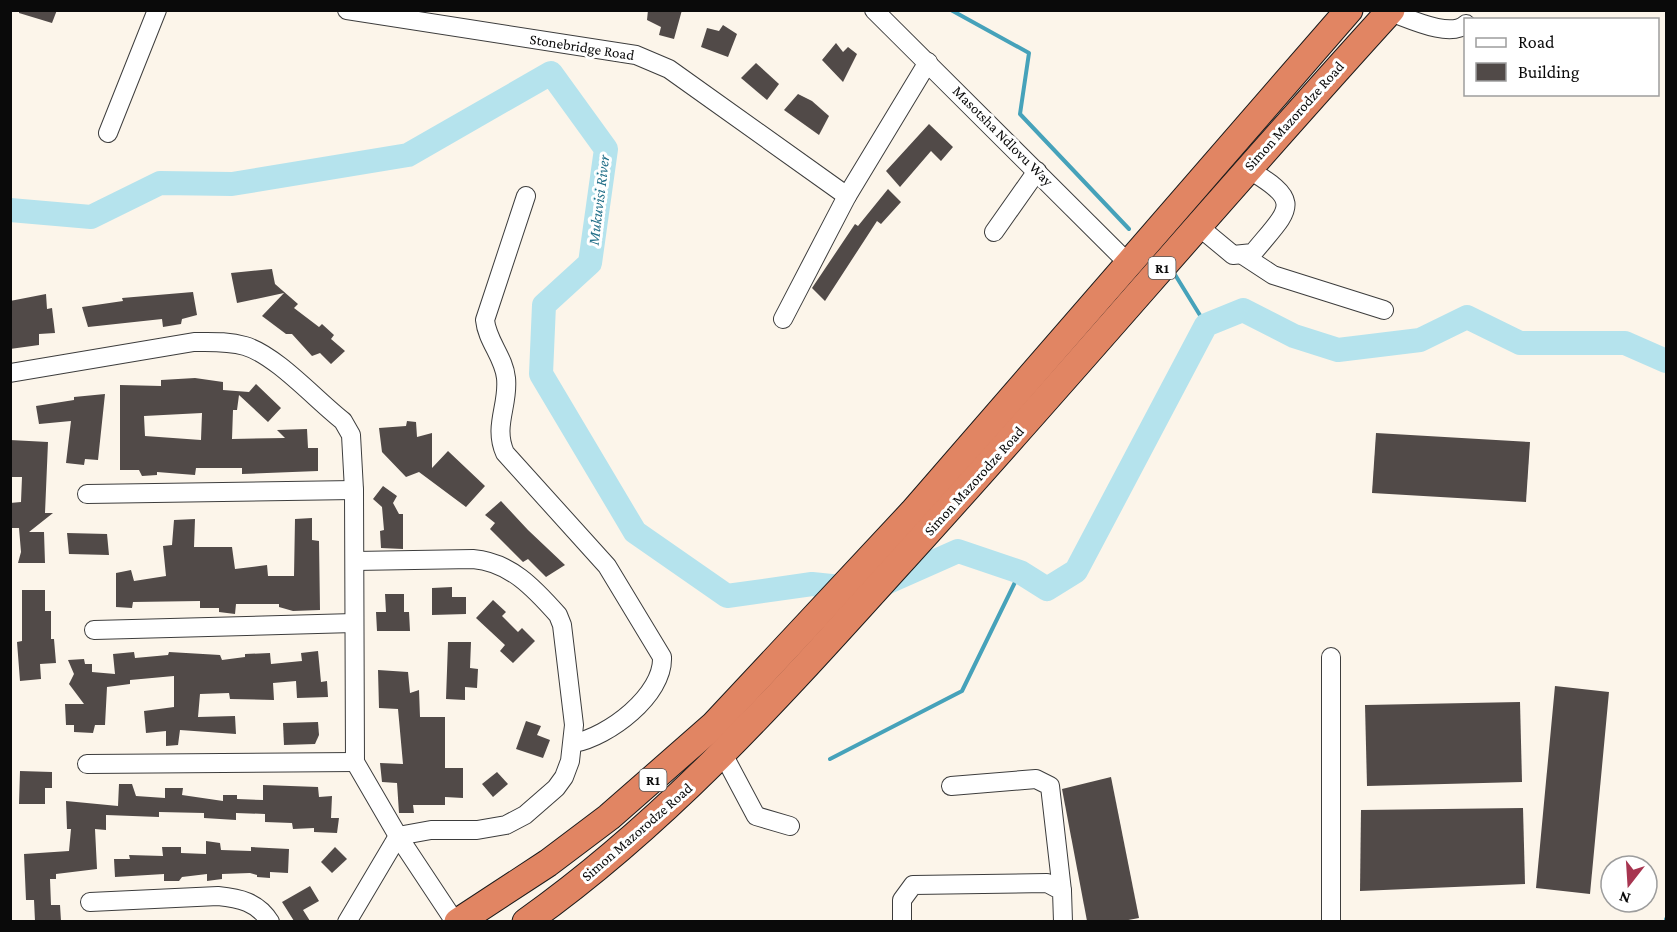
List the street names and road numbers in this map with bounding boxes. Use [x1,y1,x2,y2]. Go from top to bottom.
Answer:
street label: Stonebridge Road [528,31,636,64]
street label: Simon Mazorodze Road [1241,58,1347,174]
street label: Masotsha Ndlovu Way [949,83,1056,190]
road number: R1 [1148,257,1176,279]
street label: Simon Mazorodze Road [921,423,1027,539]
road number: R1 [640,769,666,791]
street label: Simon Mazorodze Road [579,780,696,884]

